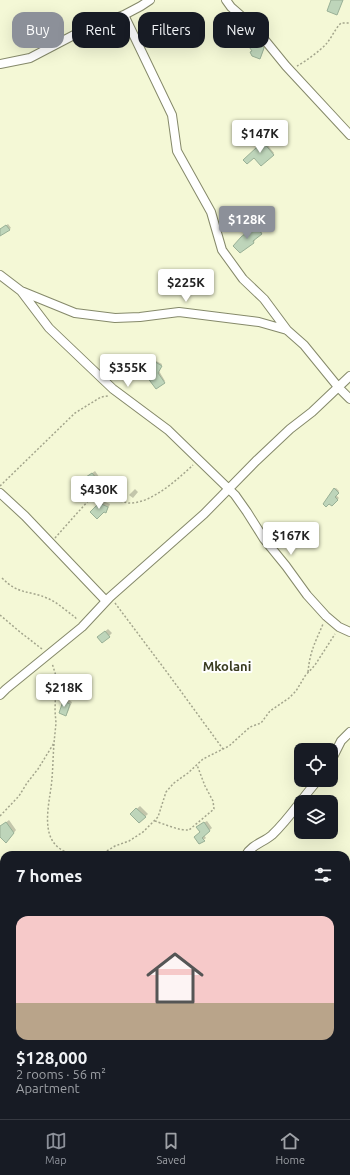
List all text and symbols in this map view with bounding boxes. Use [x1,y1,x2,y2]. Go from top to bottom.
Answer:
chip: Buy [12,12,64,48]
chip: Rent [72,12,130,48]
chip: Filters [138,12,205,48]
chip: New [213,12,269,48]
pin: $147K [232,120,288,154]
text: $147K [241,126,279,140]
pin: $128K [219,206,275,240]
text: $128K [228,212,266,226]
pin: $225K [158,269,214,303]
text: $225K [167,275,205,289]
pin: $355K [100,354,156,388]
text: $355K [109,360,147,374]
pin: $430K [71,476,127,510]
text: $430K [80,482,118,496]
pin: $167K [263,522,319,556]
text: $167K [272,528,310,542]
district label: Mkolani [203,659,251,673]
pin: $218K [36,674,92,708]
text: $218K [45,680,83,694]
map controls [294,743,338,839]
button: locate [294,743,338,787]
button: layers [294,795,338,839]
icon: filters [312,864,334,886]
text: 7 homes [16,866,82,885]
icon: home [139,942,211,1014]
text: $128,000 [16,1048,87,1067]
text: 2 rooms · 56 m² [16,1067,106,1081]
text: Apartment [16,1081,80,1095]
tab: Map [45,1130,67,1166]
tab: Saved [157,1130,186,1166]
tab: Home [275,1130,305,1166]

